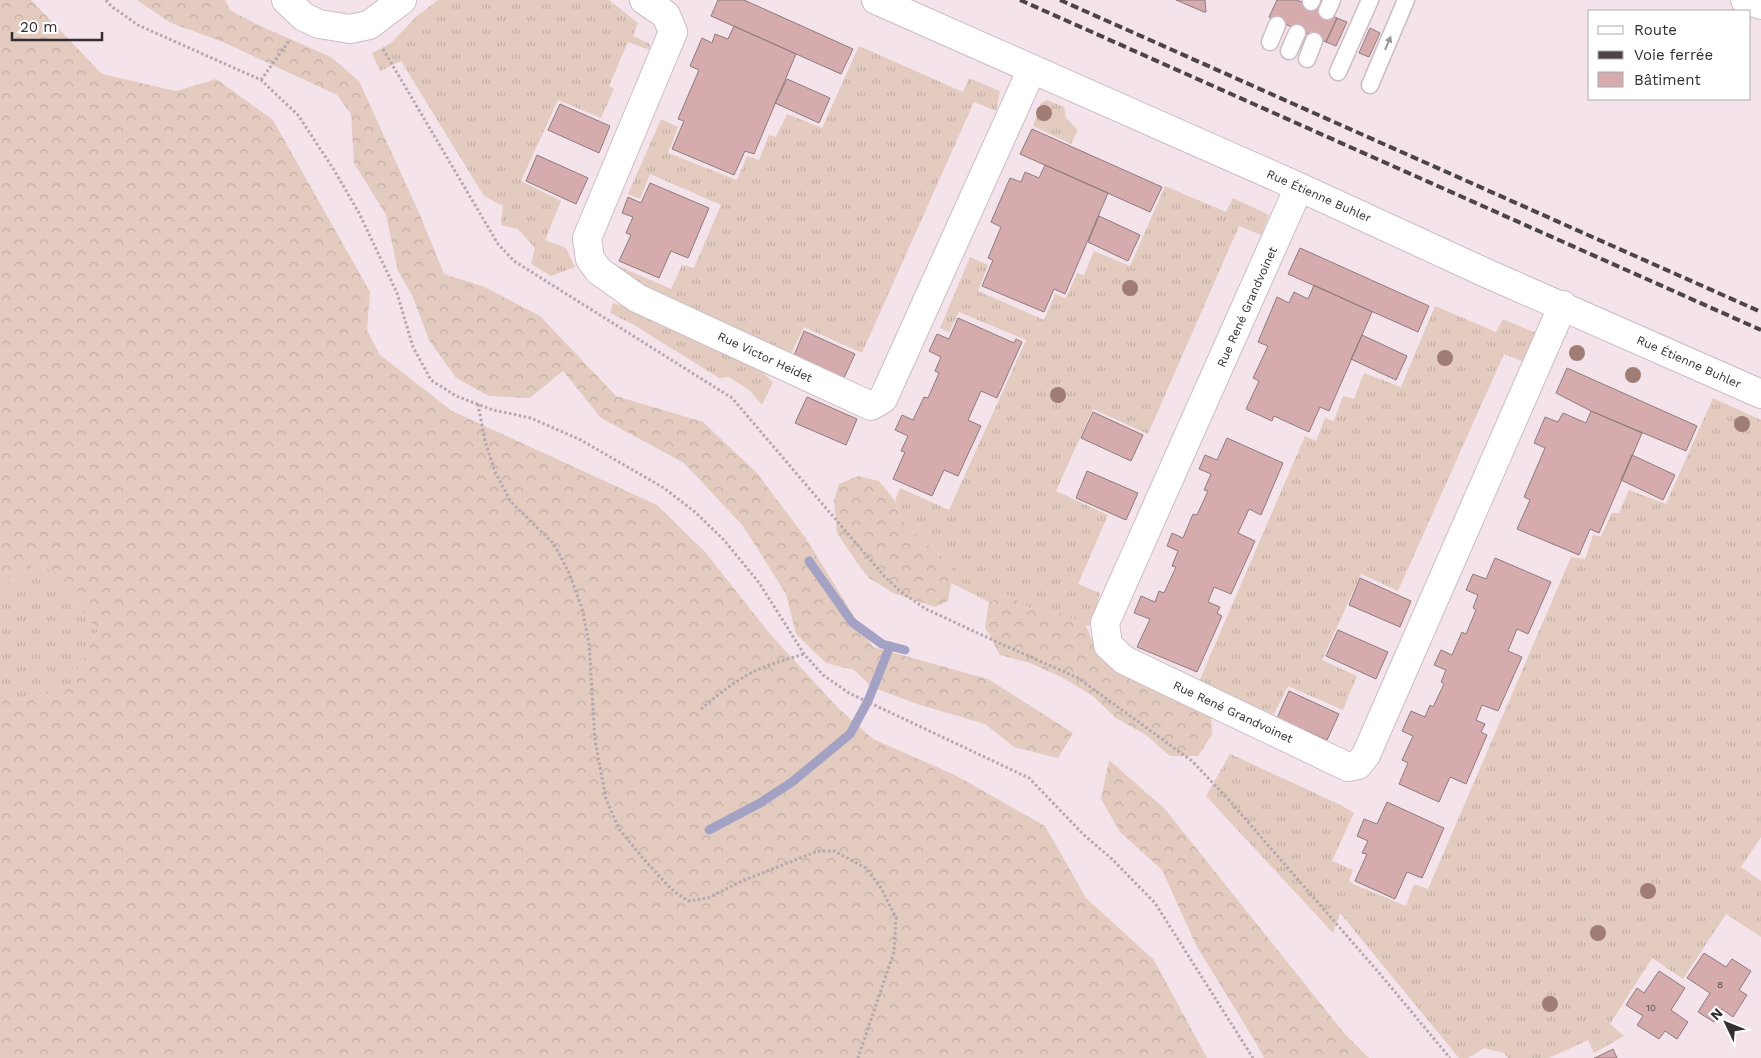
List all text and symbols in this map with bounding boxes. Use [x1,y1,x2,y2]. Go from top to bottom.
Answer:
scale bar [12,10,102,42]
legend [1588,10,1751,100]
text: 20 m [20,18,58,36]
text: Route [1634,21,1677,39]
one-way arrow [1384,36,1392,50]
text: Voie ferrée [1634,46,1713,64]
text: Bâtiment [1634,71,1701,89]
street label: Rue Étienne Buhler [1265,167,1373,225]
street label: Rue René Grandvoinet [1214,245,1280,369]
street label: Rue Victor Heidet [716,329,814,385]
street label: Rue Étienne Buhler [1635,333,1743,391]
street label: Rue René Grandvoinet [1171,678,1295,746]
house number: 8 [1717,979,1723,990]
north arrow [1701,998,1751,1048]
house number: 10 [1646,1002,1656,1013]
text: N [1707,1005,1726,1023]

